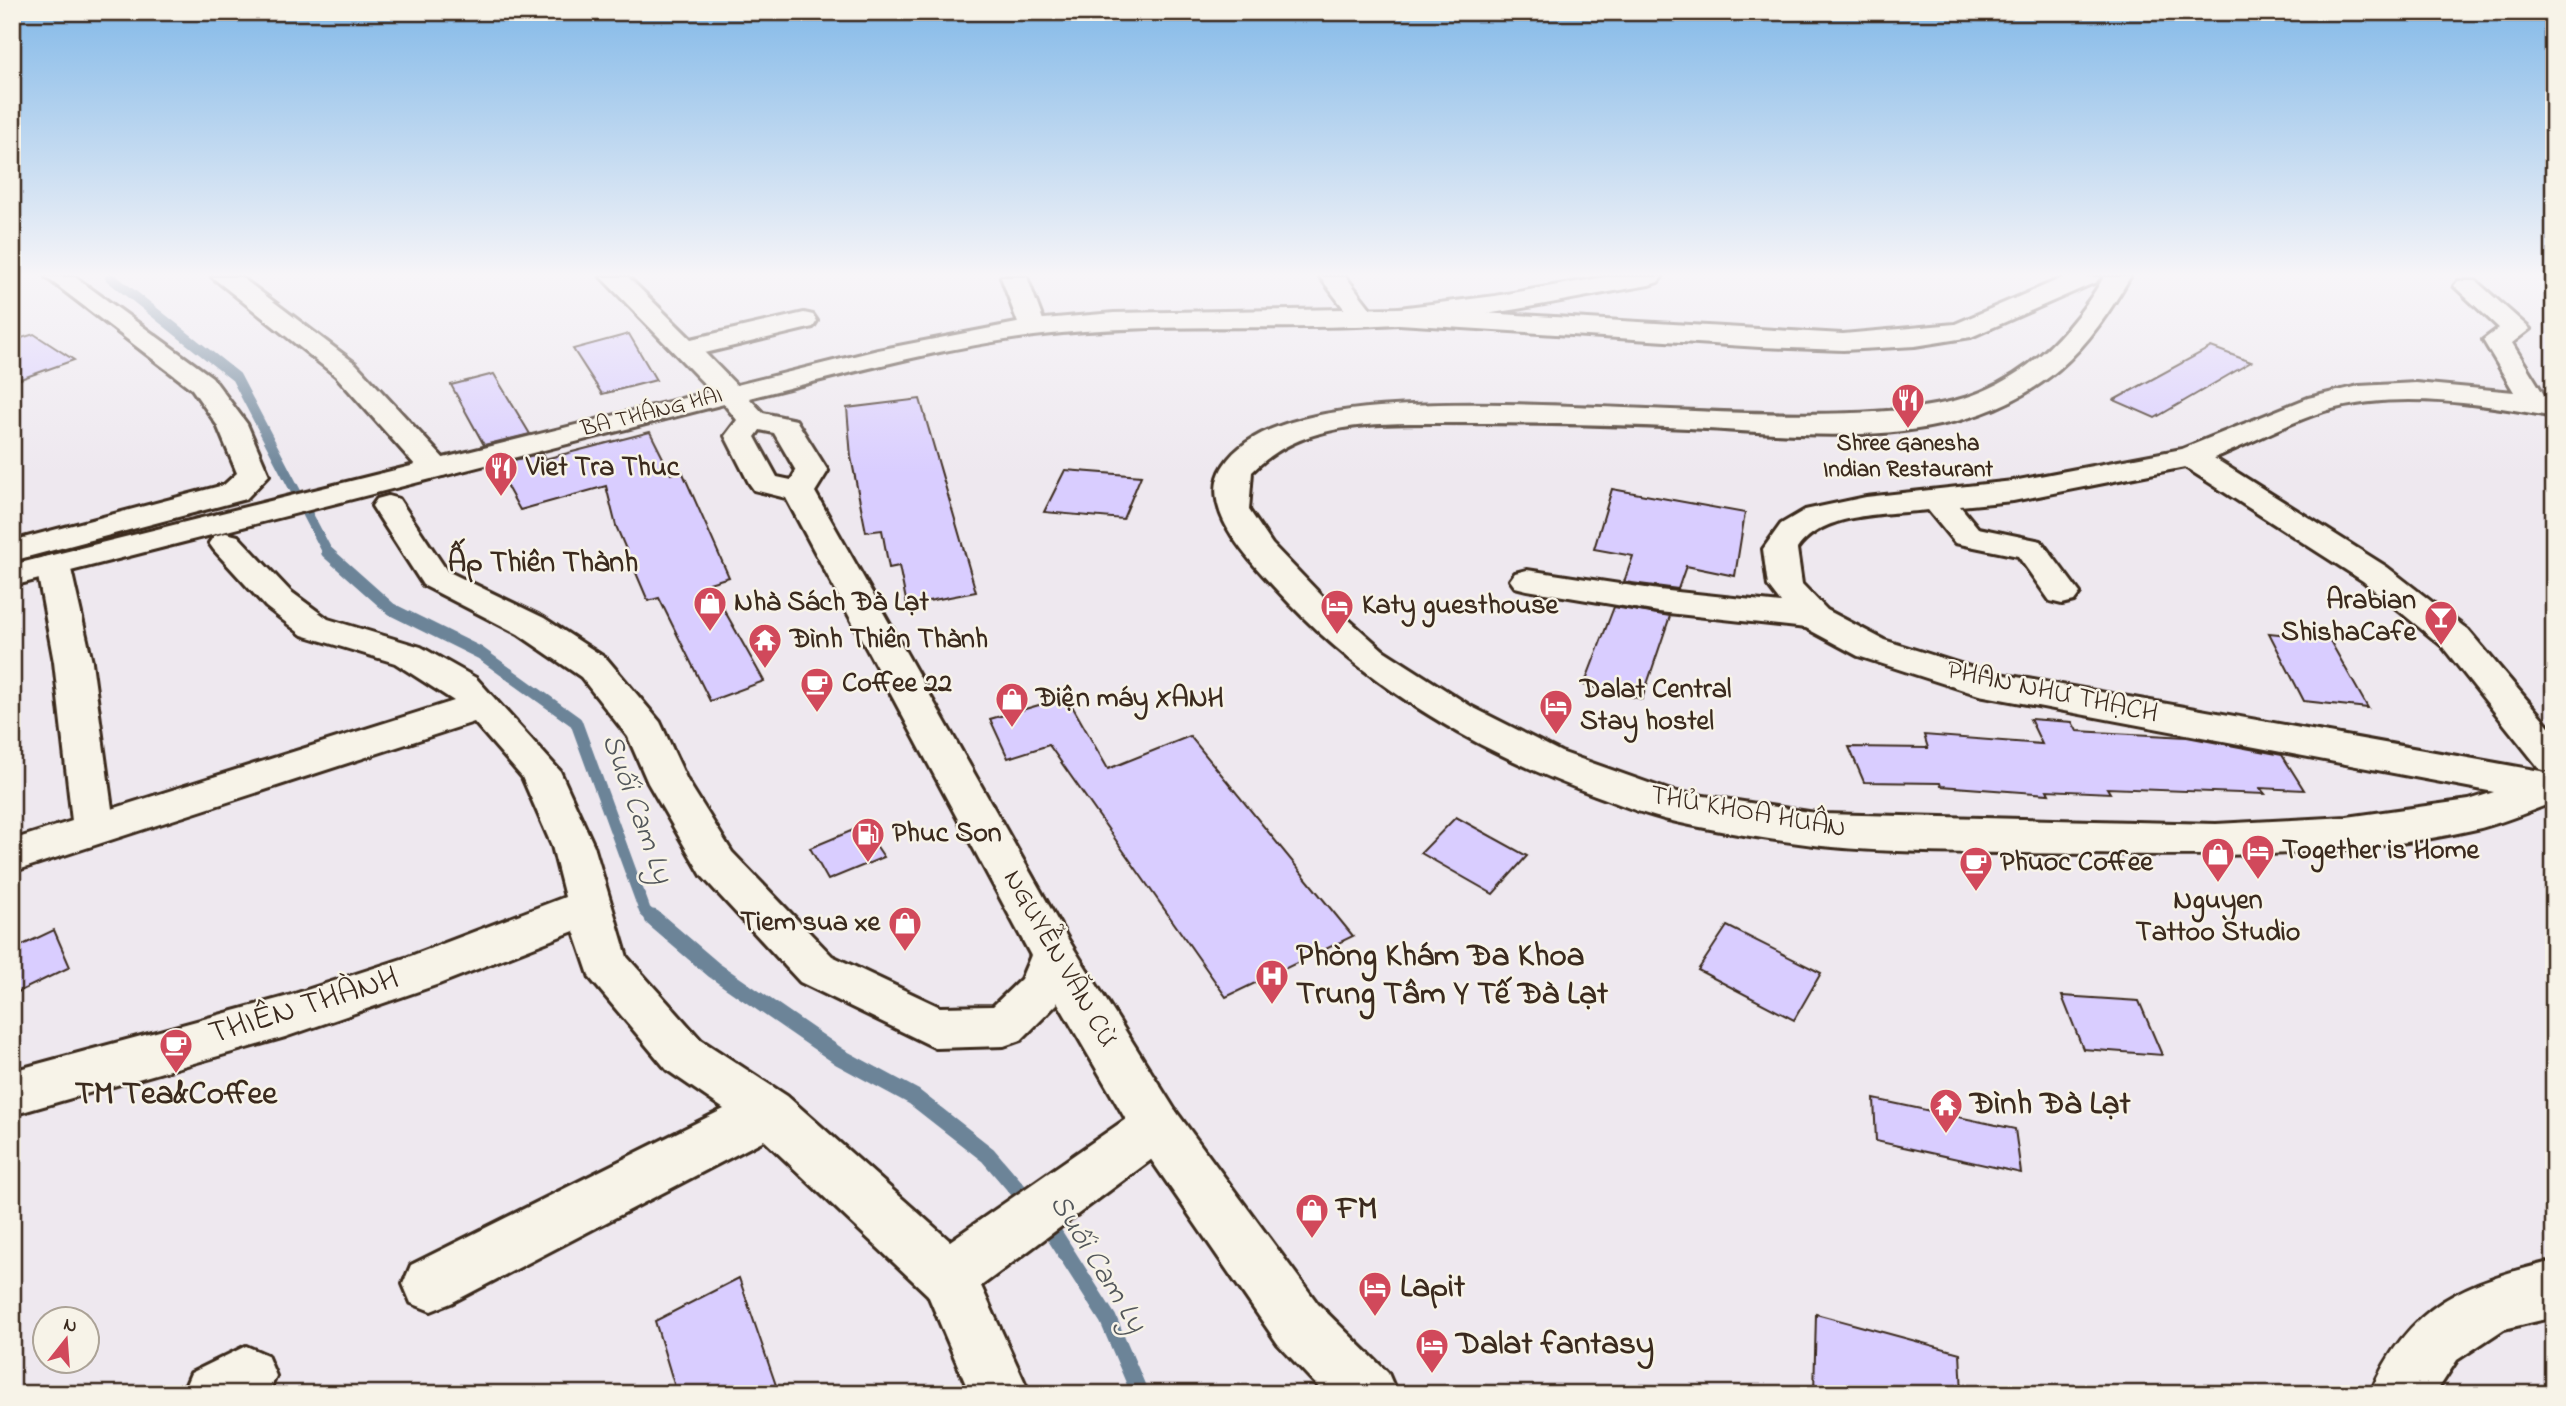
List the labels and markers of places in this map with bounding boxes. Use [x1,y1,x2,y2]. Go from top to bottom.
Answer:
restaurant icon: Shree Ganesha Indian Restaurant [1889,381,1927,430]
place label: Shree Ganesha Indian Restaurant [1823,428,1993,487]
place label: Viet Tra Thuc [525,448,680,489]
restaurant icon: Viet Tra Thuc [482,449,520,498]
place label: Arabian ShishaCafe [2281,581,2417,654]
place label: Nhà Sách Đà Lạt [734,583,929,624]
shop icon: Nhà Sách Đà Lạt [691,584,729,633]
place label: Katy guesthouse [1362,586,1559,628]
hotel icon: Katy guesthouse [1318,587,1356,636]
bar icon: Arabian ShishaCafe [2422,598,2460,647]
place label: Đình Thiên Thành [788,620,988,661]
temple icon: Đình Thiên Thành [746,621,784,670]
place label: Coffee 22 [842,664,952,705]
cafe icon: Coffee 22 [798,665,836,714]
place label: Dalat Central Stay hostel [1578,670,1732,743]
place label: Điện máy XANH [1034,679,1224,720]
shop icon: Điện máy XANH [993,680,1031,729]
hotel icon: Dalat Central Stay hostel [1537,687,1575,736]
place label: Phuc Son [892,814,1002,855]
fuel station icon: Phuc Son [849,815,887,864]
place label: Together is Home [2282,831,2480,873]
hotel icon: Together is Home [2239,832,2277,881]
shop icon: Nguyen Tattoo Studio [2199,835,2237,884]
place label: Phuoc Coffee [2000,843,2154,884]
cafe icon: Phuoc Coffee [1957,844,1995,893]
place label: Nguyen Tattoo Studio [2136,881,2300,954]
place label: Tiem sua xe [740,903,881,944]
shop icon: Tiem sua xe [886,904,924,953]
place label: Phòng Khám Đa Khoa Trung Tâm Y Tế Đà Lạt [1296,933,1609,1020]
hospital icon: Phòng Khám Đa Khoa Trung Tâm Y Tế Đà Lạt [1253,957,1291,1006]
cafe icon: TM Tea&Coffee [157,1026,195,1075]
place label: TM Tea&Coffee [75,1071,278,1119]
place label: Đình Đà Lạt [1968,1081,2132,1129]
temple icon: Đình Đà Lạt [1927,1086,1965,1135]
place label: FM [1334,1186,1377,1234]
shop icon: FM [1293,1191,1331,1240]
place label: Lapit [1400,1264,1466,1312]
hotel icon: Lapit [1356,1269,1394,1318]
place label: Dalat fantasy [1454,1321,1654,1370]
hotel icon: Dalat fantasy [1413,1326,1451,1375]

